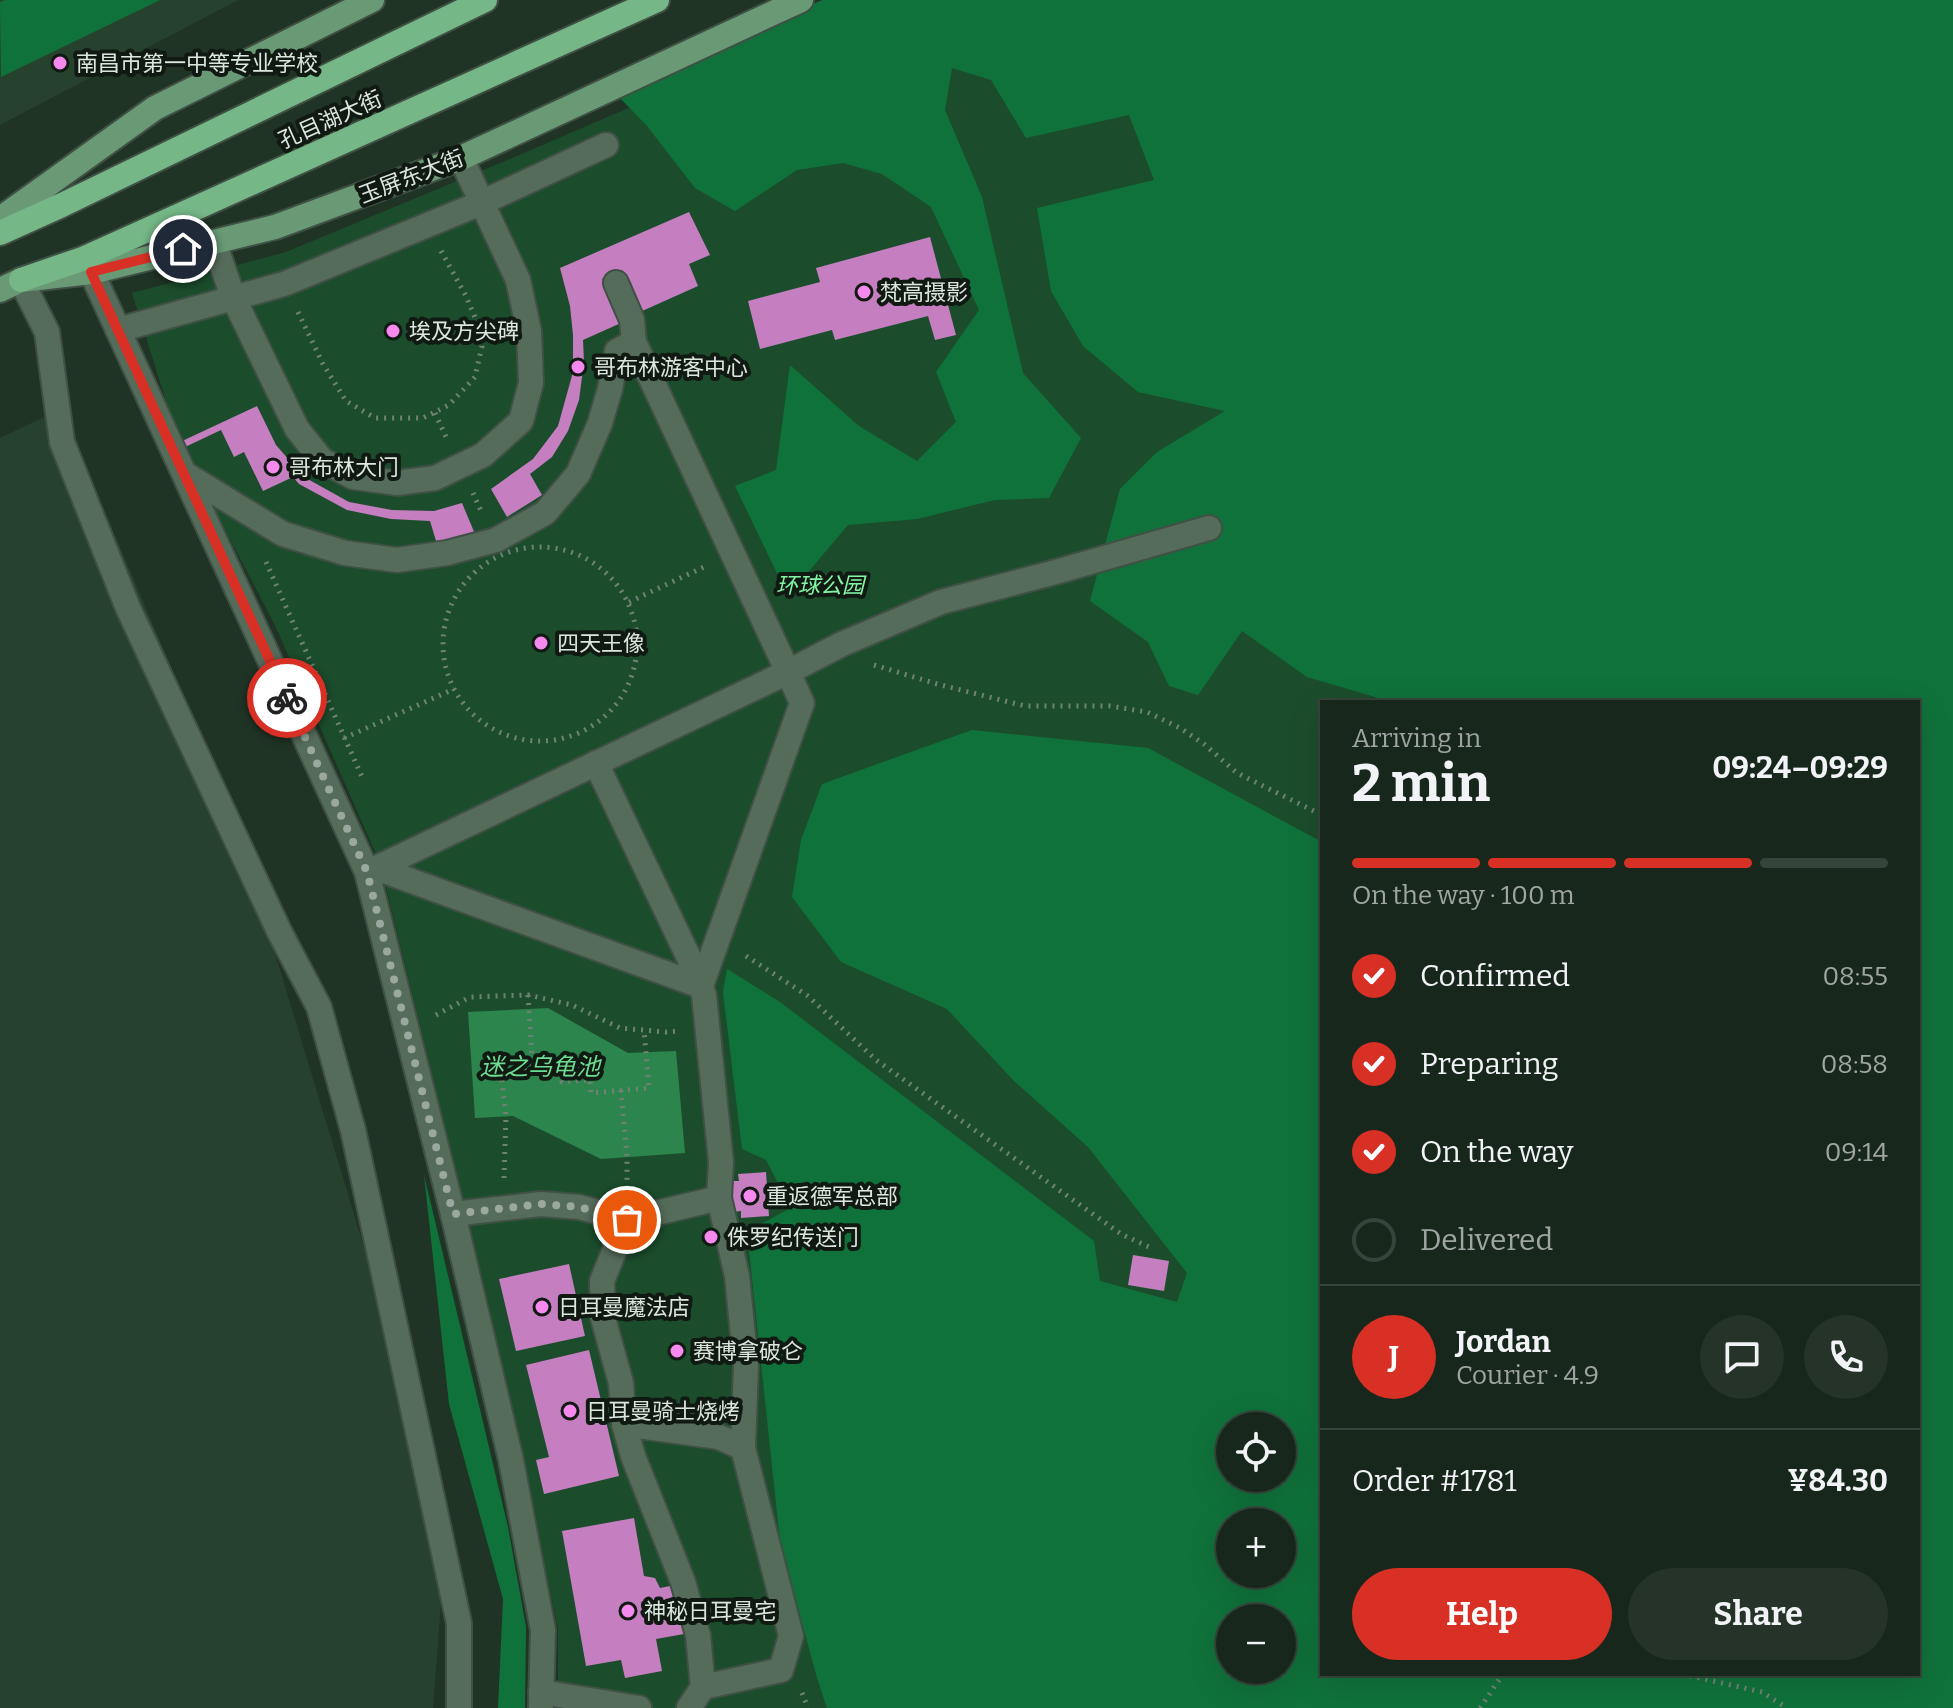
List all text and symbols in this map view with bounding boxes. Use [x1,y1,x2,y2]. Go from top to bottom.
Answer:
place label: 南昌市第一中等专业学校 [76,50,318,77]
marker: 南昌市第一中等专业学校 [51,54,69,72]
street label: 孔目湖大街 [274,85,386,154]
street label: 玉屏东大街 [355,144,467,209]
pin [149,215,217,283]
icon: home [161,227,205,271]
place label: 梵高摄影 [880,279,968,306]
marker: 梵高摄影 [855,283,873,301]
place label: 埃及方尖碑 [409,318,519,345]
marker: 埃及方尖碑 [384,322,402,340]
place label: 哥布林游客中心 [594,354,748,381]
marker: 哥布林游客中心 [569,358,587,376]
place label: 哥布林大门 [289,454,399,481]
marker: 哥布林大门 [264,458,282,476]
park label: 环球公园 [776,572,867,599]
place label: 四天王像 [557,630,645,657]
marker: 四天王像 [532,634,550,652]
courier [247,658,327,738]
icon: bike [265,676,309,720]
text: Arriving in [1352,723,1481,754]
text: 09:24–09:29 [1712,750,1888,786]
text: 2 min [1352,752,1490,815]
text: On the way · 100 m [1352,880,1575,911]
icon: check [1352,954,1396,998]
text: Confirmed [1420,958,1570,994]
text: 08:55 [1822,961,1888,992]
icon: check [1352,1042,1396,1086]
text: Preparing [1420,1046,1558,1082]
text: 08:58 [1821,1049,1888,1080]
water label: 迷之乌龟池 [480,1053,602,1081]
icon: check [1352,1130,1396,1174]
text: On the way [1420,1134,1573,1170]
text: 09:14 [1825,1137,1888,1168]
place label: 重返德军总部 [766,1183,898,1210]
pin [593,1186,661,1254]
marker: 重返德军总部 [741,1187,759,1205]
icon: bag [605,1198,649,1242]
text: Delivered [1420,1222,1553,1258]
place label: 侏罗纪传送门 [727,1224,859,1251]
marker: 侏罗纪传送门 [702,1228,720,1246]
place label: 日耳曼魔法店 [558,1294,690,1321]
marker: 日耳曼魔法店 [533,1298,551,1316]
button: chat [1700,1315,1784,1399]
button: phone [1804,1315,1888,1399]
text: Jordan [1456,1324,1551,1360]
place label: 赛博拿破仑 [693,1338,803,1365]
text: J [1389,1339,1399,1375]
marker: 赛博拿破仑 [668,1342,686,1360]
text: Courier · 4.9 [1456,1360,1599,1391]
place label: 日耳曼骑士烧烤 [586,1398,740,1425]
marker: 日耳曼骑士烧烤 [561,1402,579,1420]
map controls [1216,1412,1296,1684]
button: locate [1216,1412,1296,1492]
text: Order #1781 [1352,1463,1517,1499]
text: ¥84.30 [1788,1463,1888,1499]
button: + [1216,1508,1296,1588]
button: Help [1352,1568,1612,1660]
button: Share [1628,1568,1888,1660]
place label: 神秘日耳曼宅 [644,1598,776,1625]
marker: 神秘日耳曼宅 [619,1602,637,1620]
button: − [1216,1604,1296,1684]

